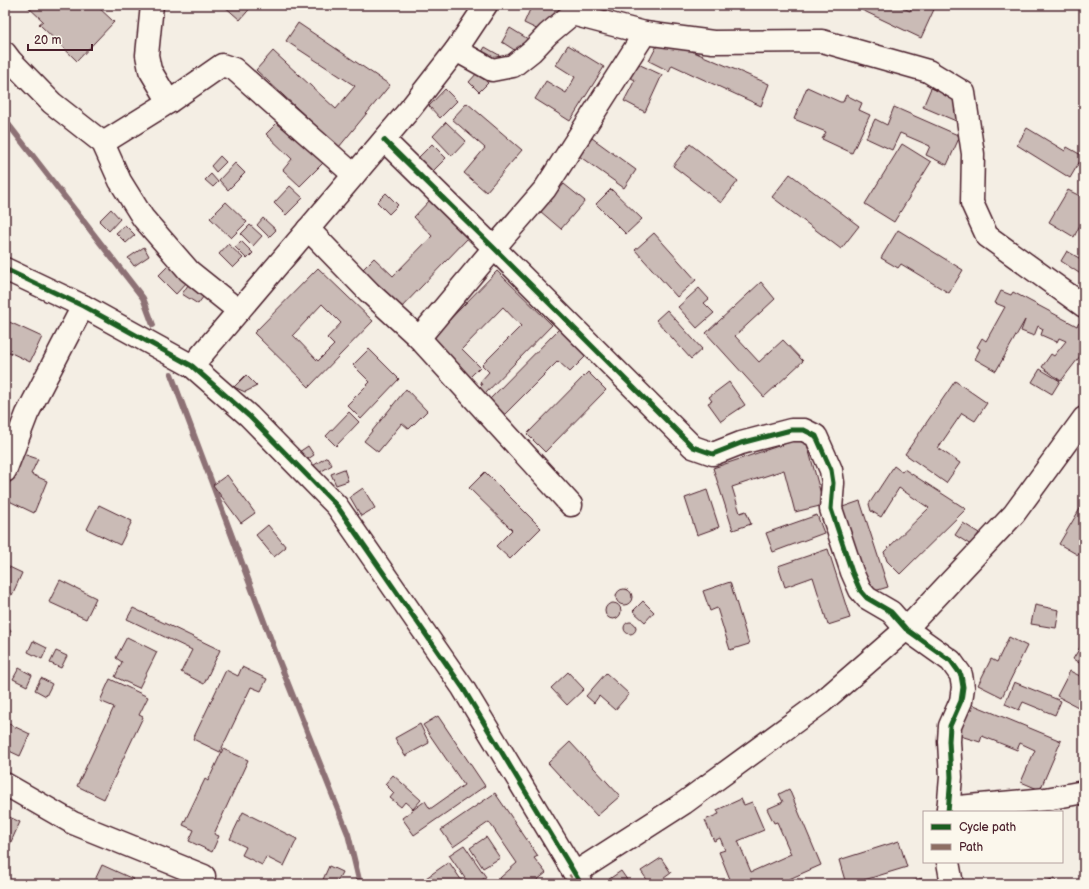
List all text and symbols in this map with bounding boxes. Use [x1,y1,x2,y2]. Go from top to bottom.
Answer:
scale bar [28,26,92,52]
text: 20 m [34,33,61,48]
legend [923,811,1063,863]
text: Cycle path [959,820,1016,835]
text: Path [959,840,984,855]

